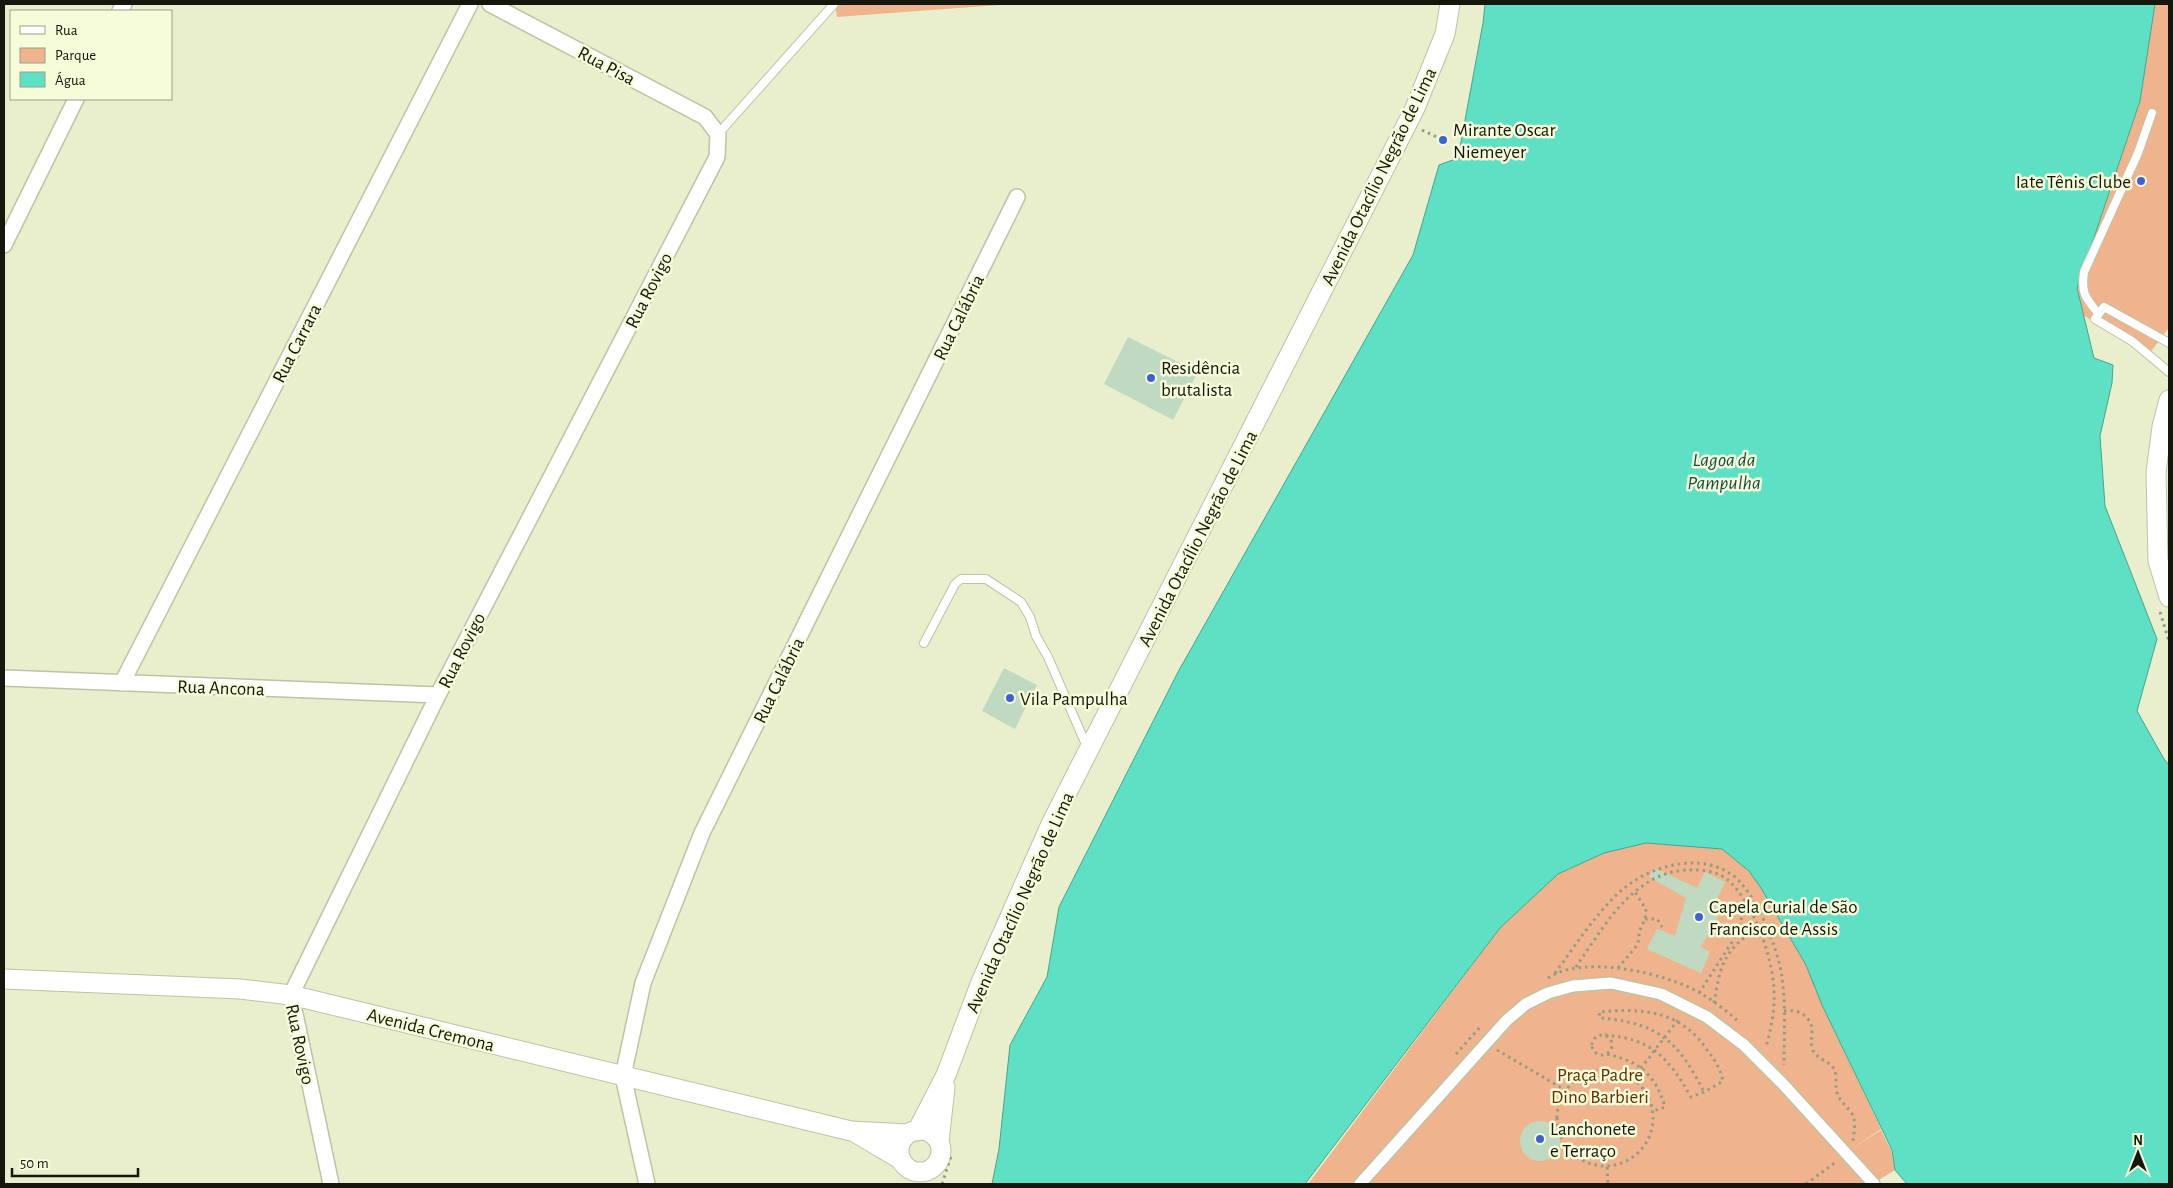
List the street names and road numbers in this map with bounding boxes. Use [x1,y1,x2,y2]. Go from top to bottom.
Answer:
street label: Rua Pisa [574,43,638,89]
street label: Avenida Otacílio Negrão de Lima [1318,65,1441,289]
street label: Rua Rovigo [622,250,676,331]
street label: Rua Calábria [930,272,988,364]
street label: Rua Carrara [269,301,325,386]
street label: Avenida Otacílio Negrão de Lima [1135,427,1261,650]
street label: Rua Rovigo [435,610,489,691]
street label: Rua Calábria [750,635,808,727]
street label: Rua Ancona [177,677,265,700]
street label: Avenida Otacílio Negrão de Lima [963,789,1078,1016]
street label: Rua Rovigo [282,1002,317,1086]
street label: Avenida Cremona [365,1005,497,1056]

